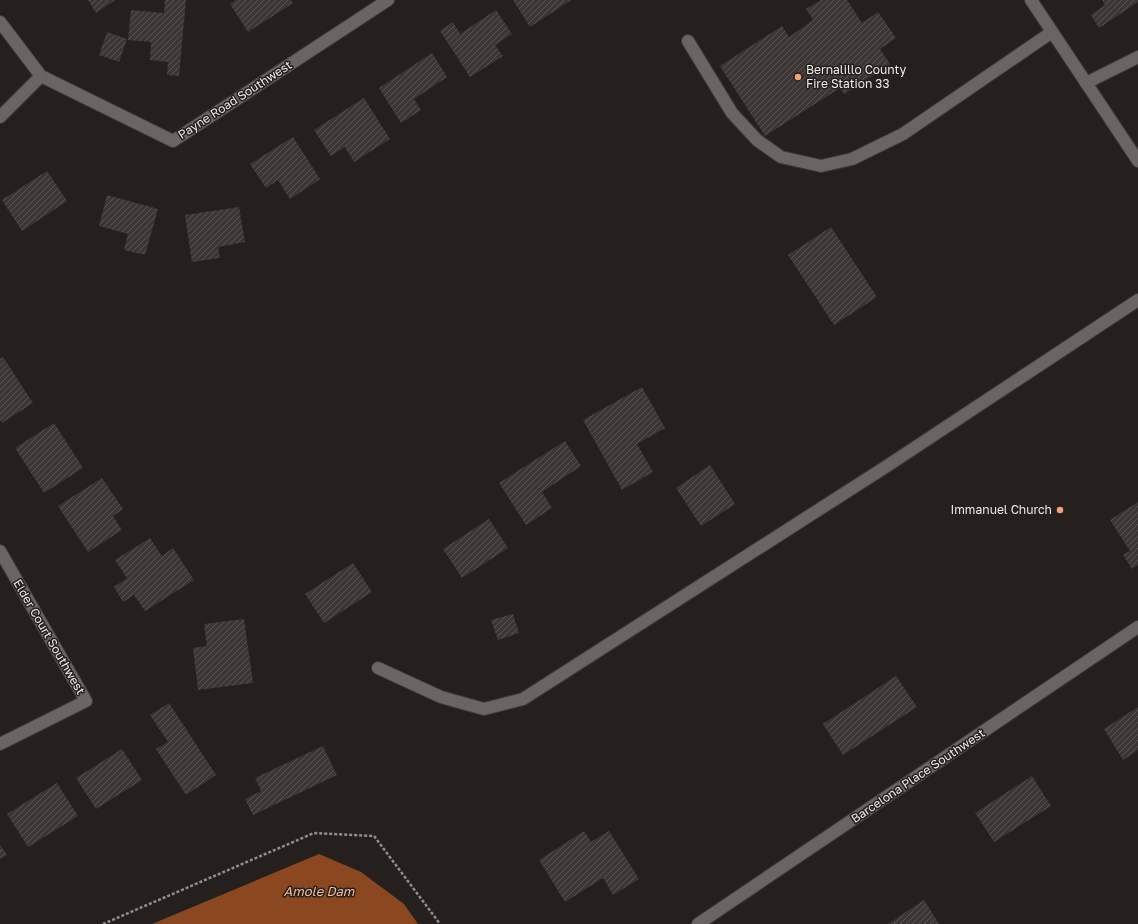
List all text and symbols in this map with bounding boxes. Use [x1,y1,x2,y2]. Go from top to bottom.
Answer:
street label: Payne Road Southwest [175,57,295,142]
place label: Bernalillo County Fire Station 33 [806,62,907,91]
marker: Bernalillo County Fire Station 33 [793,72,803,82]
place label: Immanuel Church [950,502,1052,517]
marker: Immanuel Church [1055,505,1065,515]
street label: Elder Court Southwest [10,577,89,697]
street label: Barcelona Place Southwest [848,725,988,826]
water label: Amole Dam [284,883,355,899]

